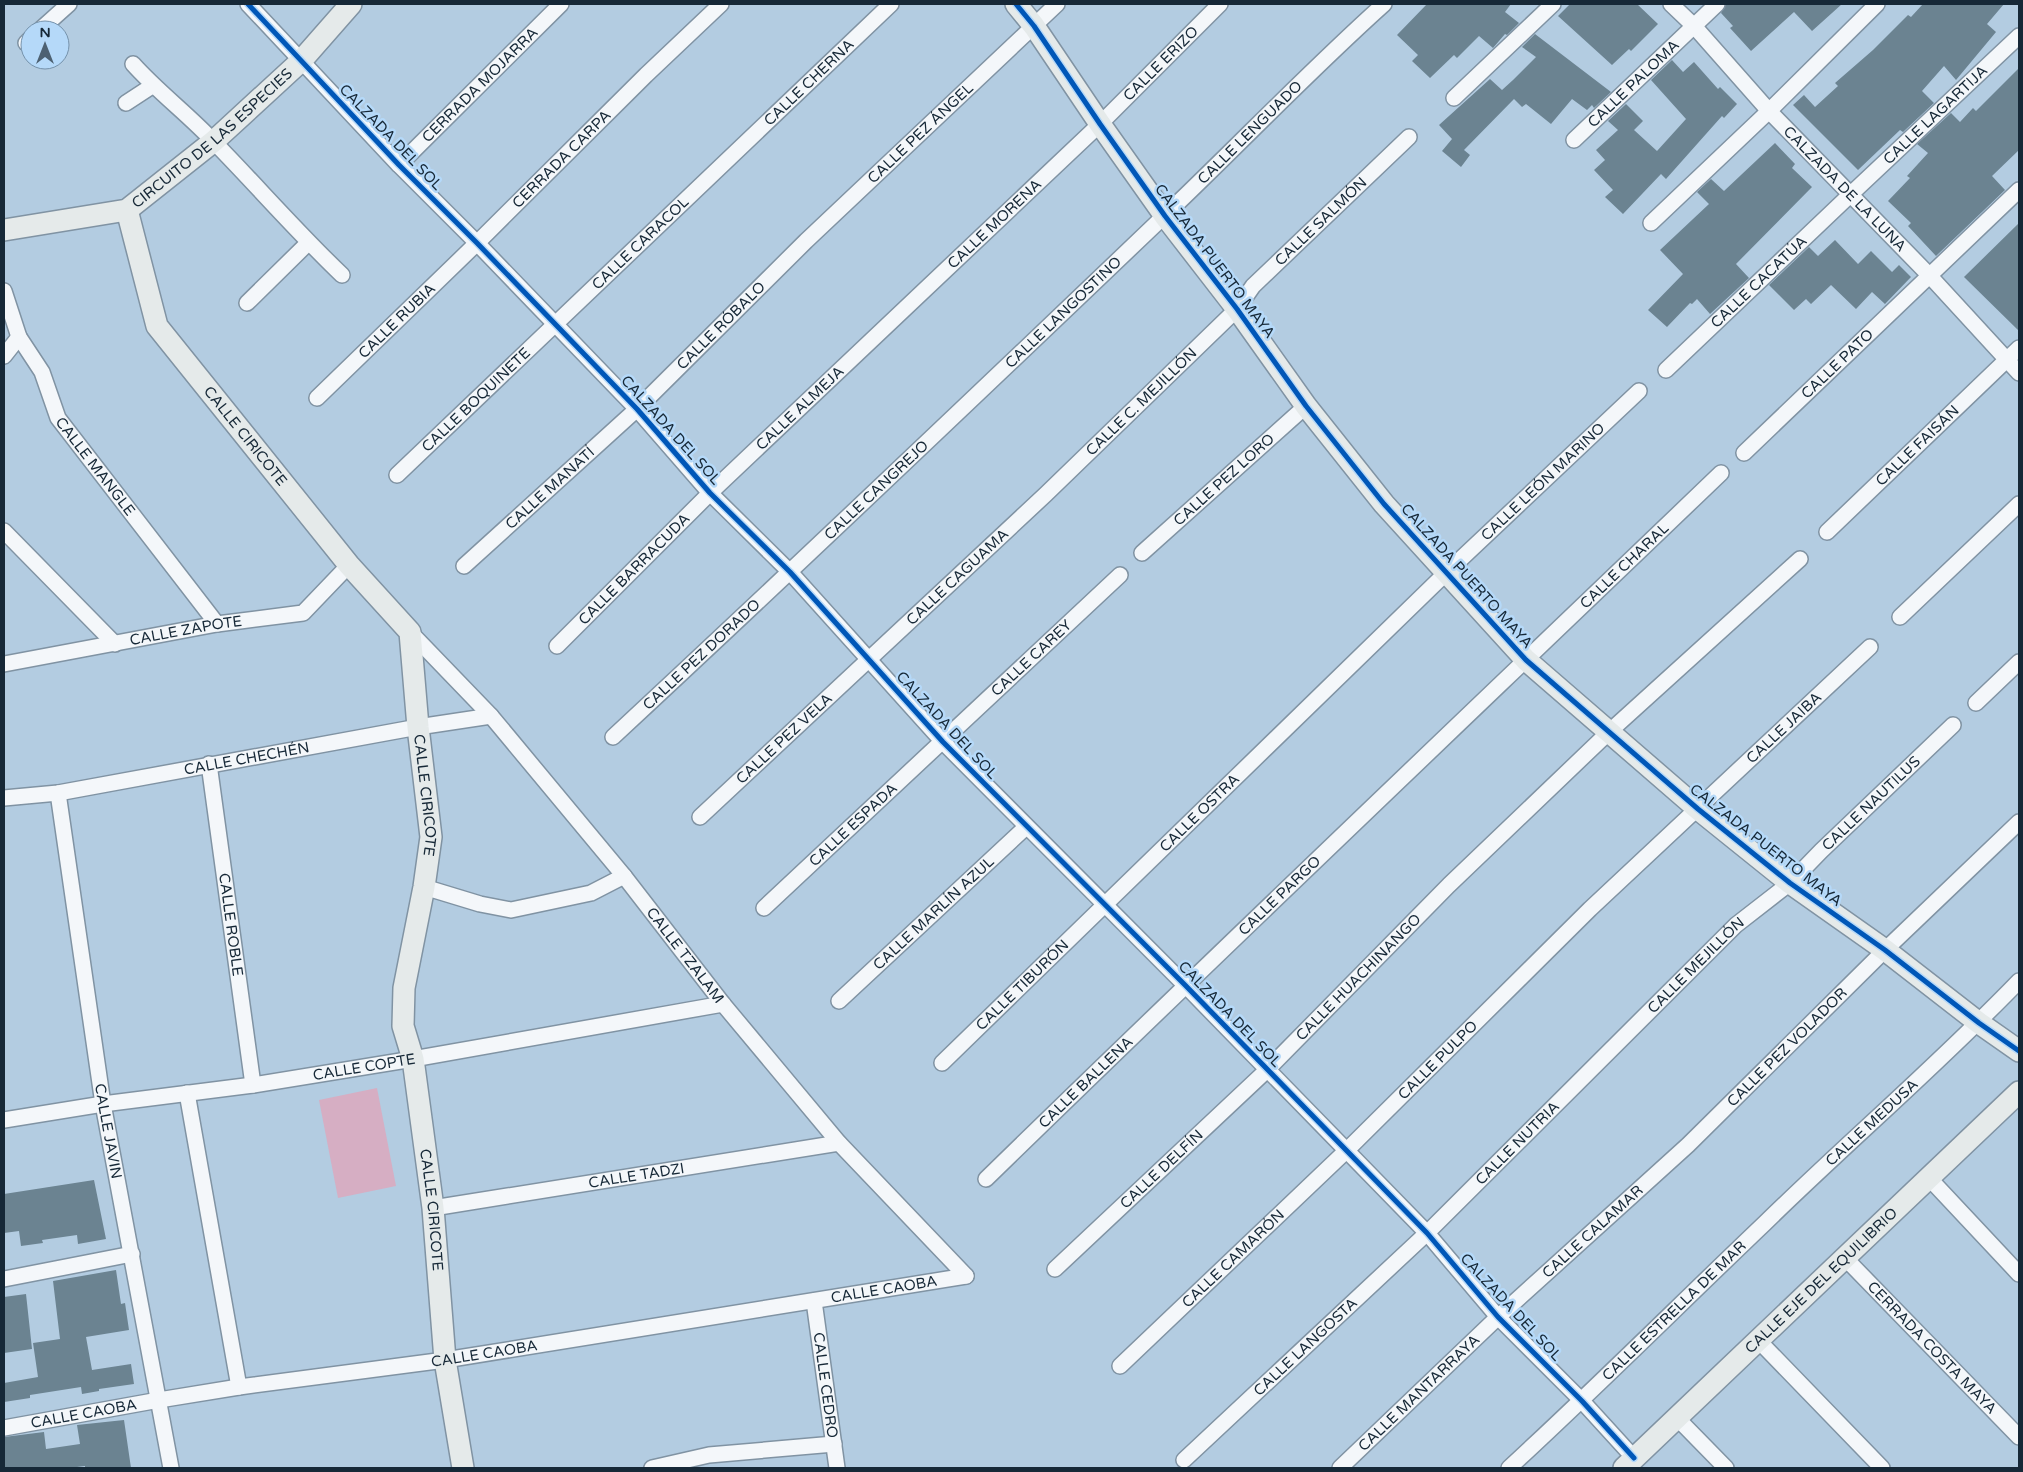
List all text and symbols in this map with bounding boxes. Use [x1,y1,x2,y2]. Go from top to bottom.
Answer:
north arrow [20,20,70,70]
street label: CALLE ERIZO [1119,22,1202,105]
street label: CERRADA MOJARRA [418,23,542,146]
text: N [39,24,51,41]
street label: CALLE CHERNA [760,35,858,129]
street label: CALLE PALOMA [1584,36,1683,131]
street label: CALLE LAGARTIJA [1879,61,1991,168]
street label: CIRCUITO DE LAS ESPECIES [128,65,296,212]
street label: CALLE LENGUADO [1194,77,1306,188]
street label: CALLE PEZ ÁNGEL [864,79,977,187]
street label: CALZADA DEL SOL [336,80,447,194]
street label: CERRADA CARPA [509,106,615,212]
street label: CALZADA DE LA LUNA [1780,122,1910,255]
street label: CALLE SALMÓN [1271,173,1370,269]
street label: CALLE MORENA [944,175,1045,273]
street label: CALZADA PUERTO MAYA [1151,180,1279,342]
street label: CALLE CARACOL [588,193,692,293]
street label: CALLE CACATÚA [1707,232,1811,332]
street label: CALLE LANGOSTINO [1001,253,1125,372]
street label: CALLE RÓBALO [673,278,769,373]
street label: CALLE RUBIA [354,279,439,362]
street label: CALLE PATO [1797,325,1877,403]
street label: CALLE BOQUINETE [418,344,534,456]
street label: CALLE C. MEJILLÓN [1082,344,1201,459]
street label: CALLE ALMEJA [752,362,848,454]
street label: CALZADA DEL SOL [617,372,725,489]
street label: CALLE CIRICOTE [200,383,291,490]
street label: CALLE FAISÁN [1872,401,1963,490]
street label: CALLE MANGLE [52,413,139,519]
street label: CALLE LEÓN MARINO [1477,419,1608,544]
street label: CALLE PEZ LORO [1170,430,1278,529]
street label: CALLE CANGREJO [820,436,932,544]
street label: CALLE MANATÍ [502,443,598,533]
street label: CALZADA PUERTO MAYA [1397,500,1537,652]
street label: CALLE BARRACUDA [575,509,694,628]
street label: CALLE CHARAL [1576,519,1673,612]
street label: CALLE CAGUAMA [902,525,1012,629]
street label: CALLE PEZ DORADO [639,595,764,714]
street label: CALLE ZAPOTE [128,612,243,649]
street label: CALLE CAREY [987,616,1076,700]
street label: CALZADA DEL SOL [892,667,1002,783]
street label: CALLE JAIBA [1742,688,1825,767]
street label: CALLE PEZ VELA [732,689,836,788]
street label: CALLE CIRICOTE [410,733,440,857]
street label: CALLE CHECHÉN [183,738,311,779]
street label: CALLE NAUTILUS [1818,752,1924,854]
street label: CALLE OSTRA [1156,770,1243,856]
street label: CALLE ESPADA [805,779,901,870]
street label: CALZADA PUERTO MAYA [1686,780,1846,910]
street label: CALLE MARLÍN AZUL [869,852,998,974]
street label: CALLE PARGO [1234,852,1324,939]
street label: CALLE ROBLE [215,872,247,977]
street label: CALLE TZALAM [643,904,728,1007]
street label: CALLE HUACHINANGO [1292,910,1425,1044]
street label: CALLE MEJILLÓN [1644,913,1748,1017]
street label: CALLE TIBURÓN [972,936,1073,1034]
street label: CALZADA DEL SOL [1175,957,1286,1071]
street label: CALLE PEZ VOLADOR [1723,984,1851,1110]
street label: CALLE PULPO [1394,1017,1481,1103]
street label: CALLE BALLENA [1035,1033,1137,1132]
street label: CALLE COPTE [312,1050,417,1084]
street label: CALLE MEDUSA [1822,1075,1922,1170]
street label: CALLE JAVIN [91,1082,126,1180]
street label: CALLE NUTRIA [1472,1097,1563,1189]
street label: CALLE DELFÍN [1116,1126,1207,1212]
street label: CALLE CIRICOTE [416,1148,447,1271]
street label: CALLE TADZI [587,1159,686,1192]
street label: CALLE CALAMAR [1538,1181,1647,1282]
street label: CALLE EJE DEL EQUILIBRIO [1741,1204,1901,1357]
street label: CALLE CAMARÓN [1178,1206,1288,1311]
street label: CALLE ESTRELLA DE MAR [1598,1237,1750,1384]
street label: CALZADA DEL SOL [1456,1249,1566,1365]
street label: CALLE CAOBA [829,1272,939,1307]
street label: CERRADA COSTA MAYA [1864,1278,2001,1418]
street label: CALLE LANGOSTA [1250,1294,1361,1400]
street label: CALLE CEDRO [809,1331,842,1439]
street label: CALLE MANTARRAYA [1354,1331,1483,1455]
street label: CALLE CAOBA [430,1336,539,1371]
street label: CALLE CAOBA [29,1395,138,1432]

